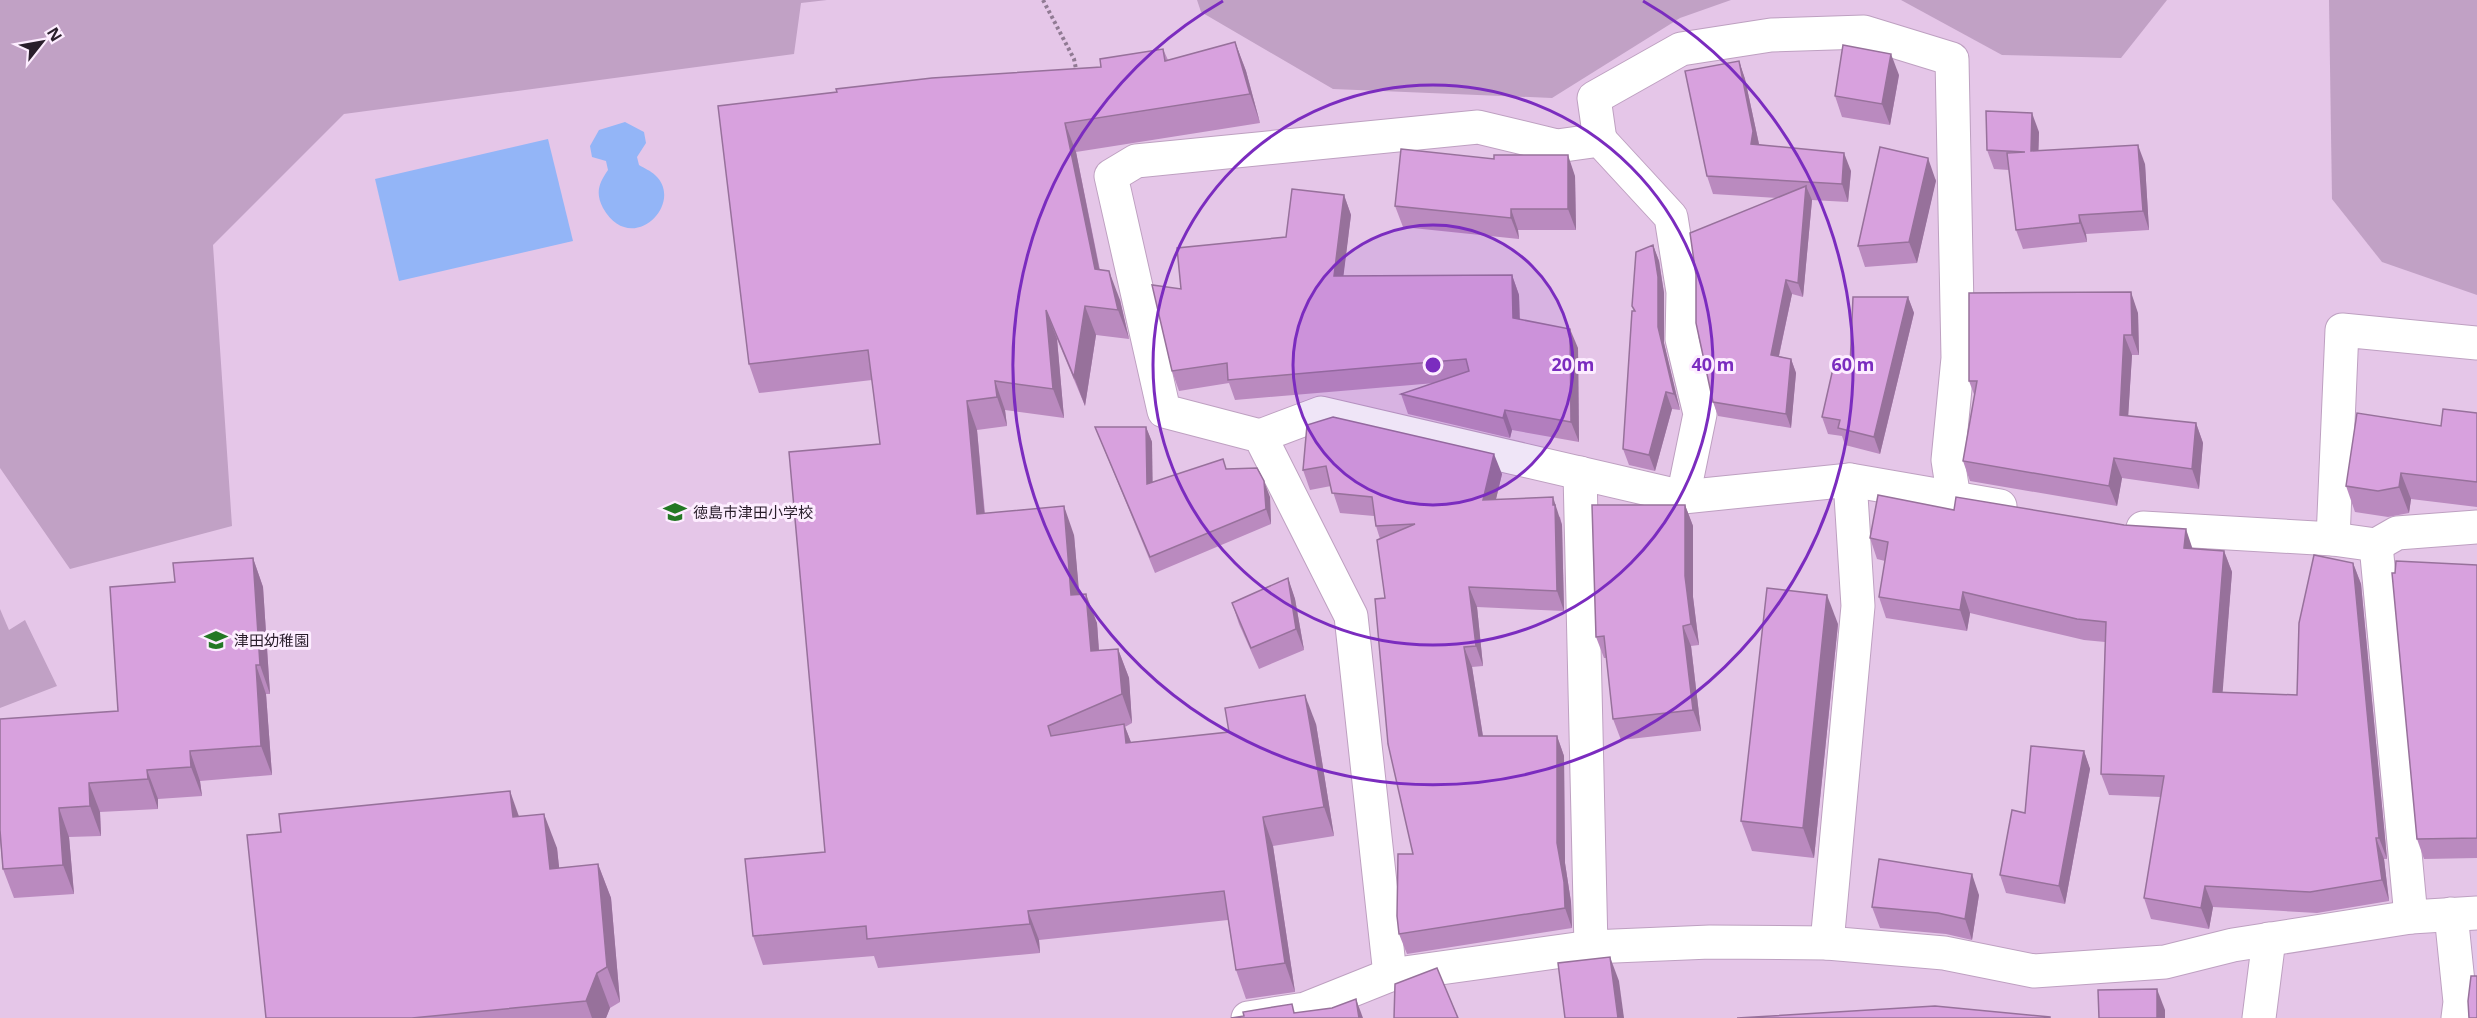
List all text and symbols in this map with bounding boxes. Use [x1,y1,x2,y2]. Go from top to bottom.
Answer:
north arrow [12,12,72,72]
text: N [42,23,68,46]
text: 20 m [1552,352,1594,376]
text: 40 m [1692,352,1734,376]
text: 60 m [1832,352,1874,376]
centre of rings [1423,355,1443,375]
school or university icon: 徳島市津田小学校 [662,499,688,525]
place label: 徳島市津田小学校 [693,502,813,522]
school or university icon: 津田幼稚園 [203,627,229,653]
place label: 津田幼稚園 [234,630,309,650]

